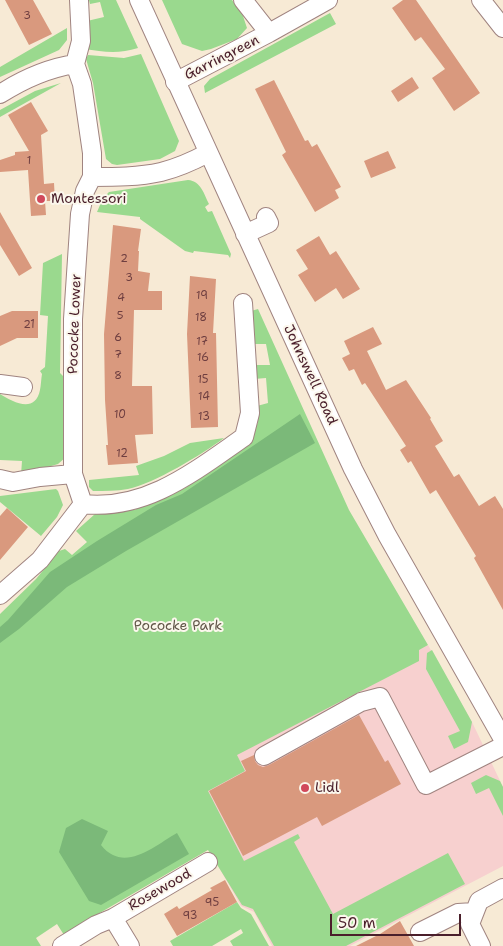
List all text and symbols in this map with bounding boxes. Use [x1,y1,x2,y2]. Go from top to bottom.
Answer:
house number: 3 [23,9,31,23]
street label: Garringreen [182,32,262,84]
house number: 1 [27,154,31,168]
place label: Montessori [51,191,126,207]
marker: Montessori [35,193,47,205]
house number: 2 [120,252,128,266]
house number: 3 [125,271,133,285]
street label: Pococke Lower [65,274,85,374]
house number: 19 [196,289,208,303]
house number: 4 [117,291,125,305]
house number: 5 [117,309,123,323]
house number: 18 [195,311,207,325]
house number: 21 [23,318,35,332]
street label: Johnswell Road [279,322,341,428]
house number: 6 [114,331,122,345]
house number: 17 [196,335,208,349]
house number: 7 [114,348,122,362]
house number: 16 [197,351,209,365]
house number: 8 [114,369,122,383]
house number: 15 [197,373,209,387]
house number: 14 [198,390,210,404]
house number: 10 [114,408,126,422]
house number: 13 [198,410,210,424]
house number: 12 [116,447,128,461]
park label: Pococke Park [134,618,222,634]
place label: Lidl [315,780,339,796]
marker: Lidl [299,782,311,794]
street label: Rosewood [126,865,194,915]
house number: 95 [205,896,219,910]
scale bar [333,904,464,936]
house number: 93 [183,909,197,923]
text: 50 m [338,913,376,933]

